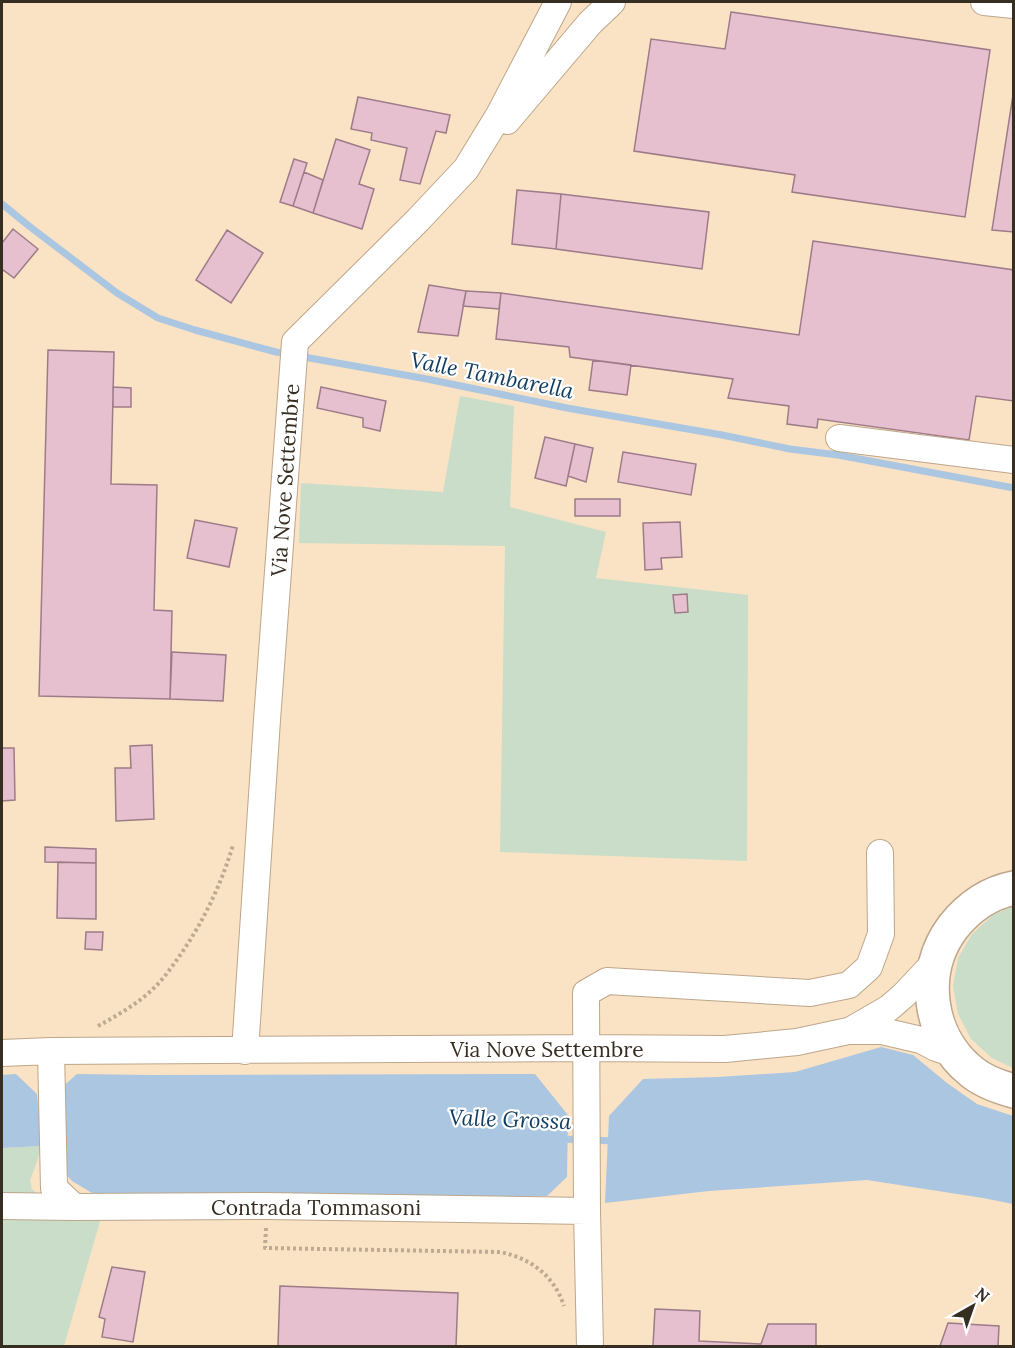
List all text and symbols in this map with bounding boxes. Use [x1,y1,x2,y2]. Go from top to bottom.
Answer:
water label: Valle Tambarella [408,345,577,405]
street label: Via Nove Settembre [265,383,305,578]
street label: Via Nove Settembre [449,1036,644,1063]
water label: Valle Grossa [448,1103,573,1135]
street label: Contrada Tommasoni [211,1194,421,1221]
north arrow [943,1276,1003,1336]
text: N [971,1283,994,1306]

